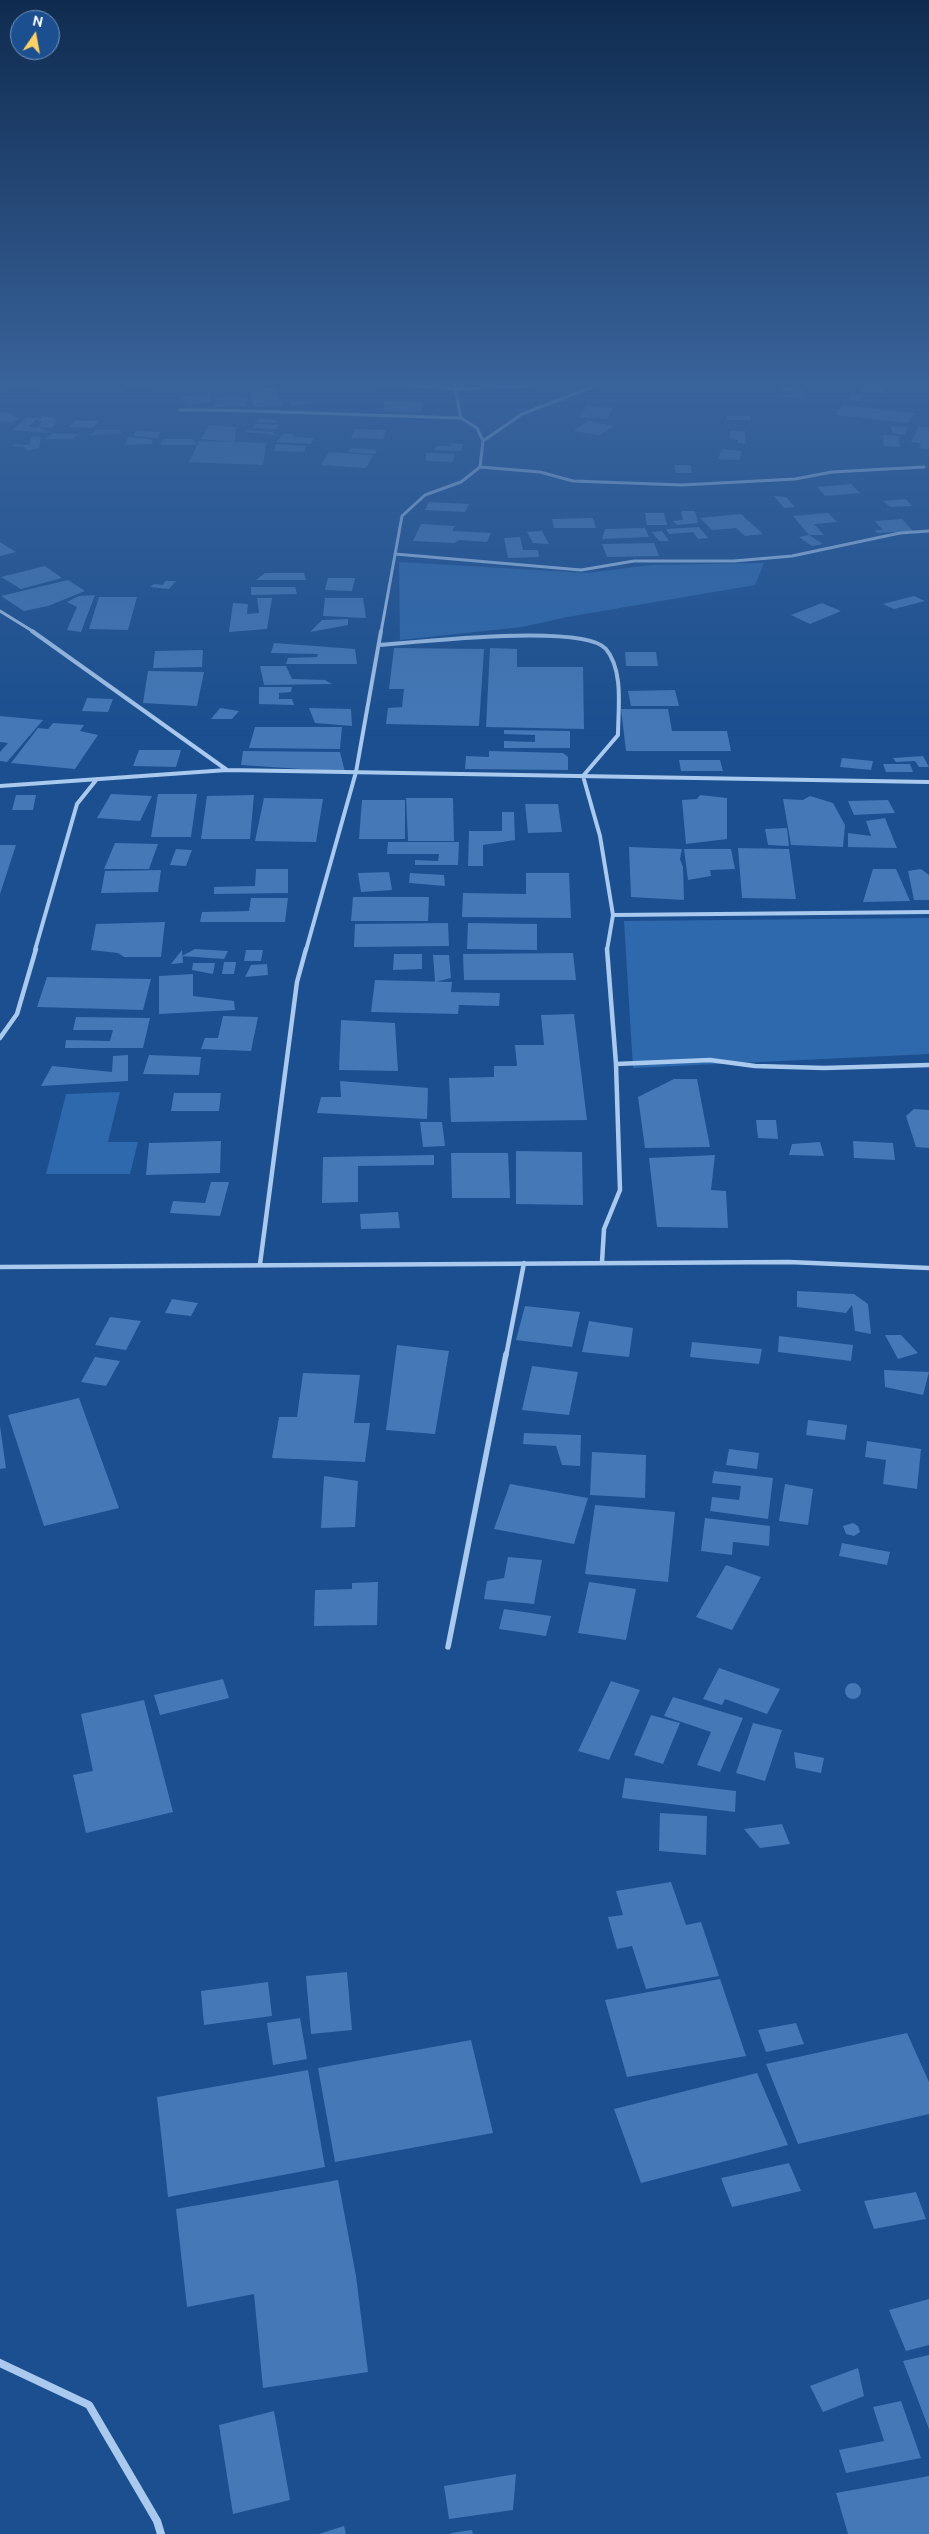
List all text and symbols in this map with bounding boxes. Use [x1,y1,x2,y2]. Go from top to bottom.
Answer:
north arrow [10,10,60,60]
text: N [31,12,45,30]

